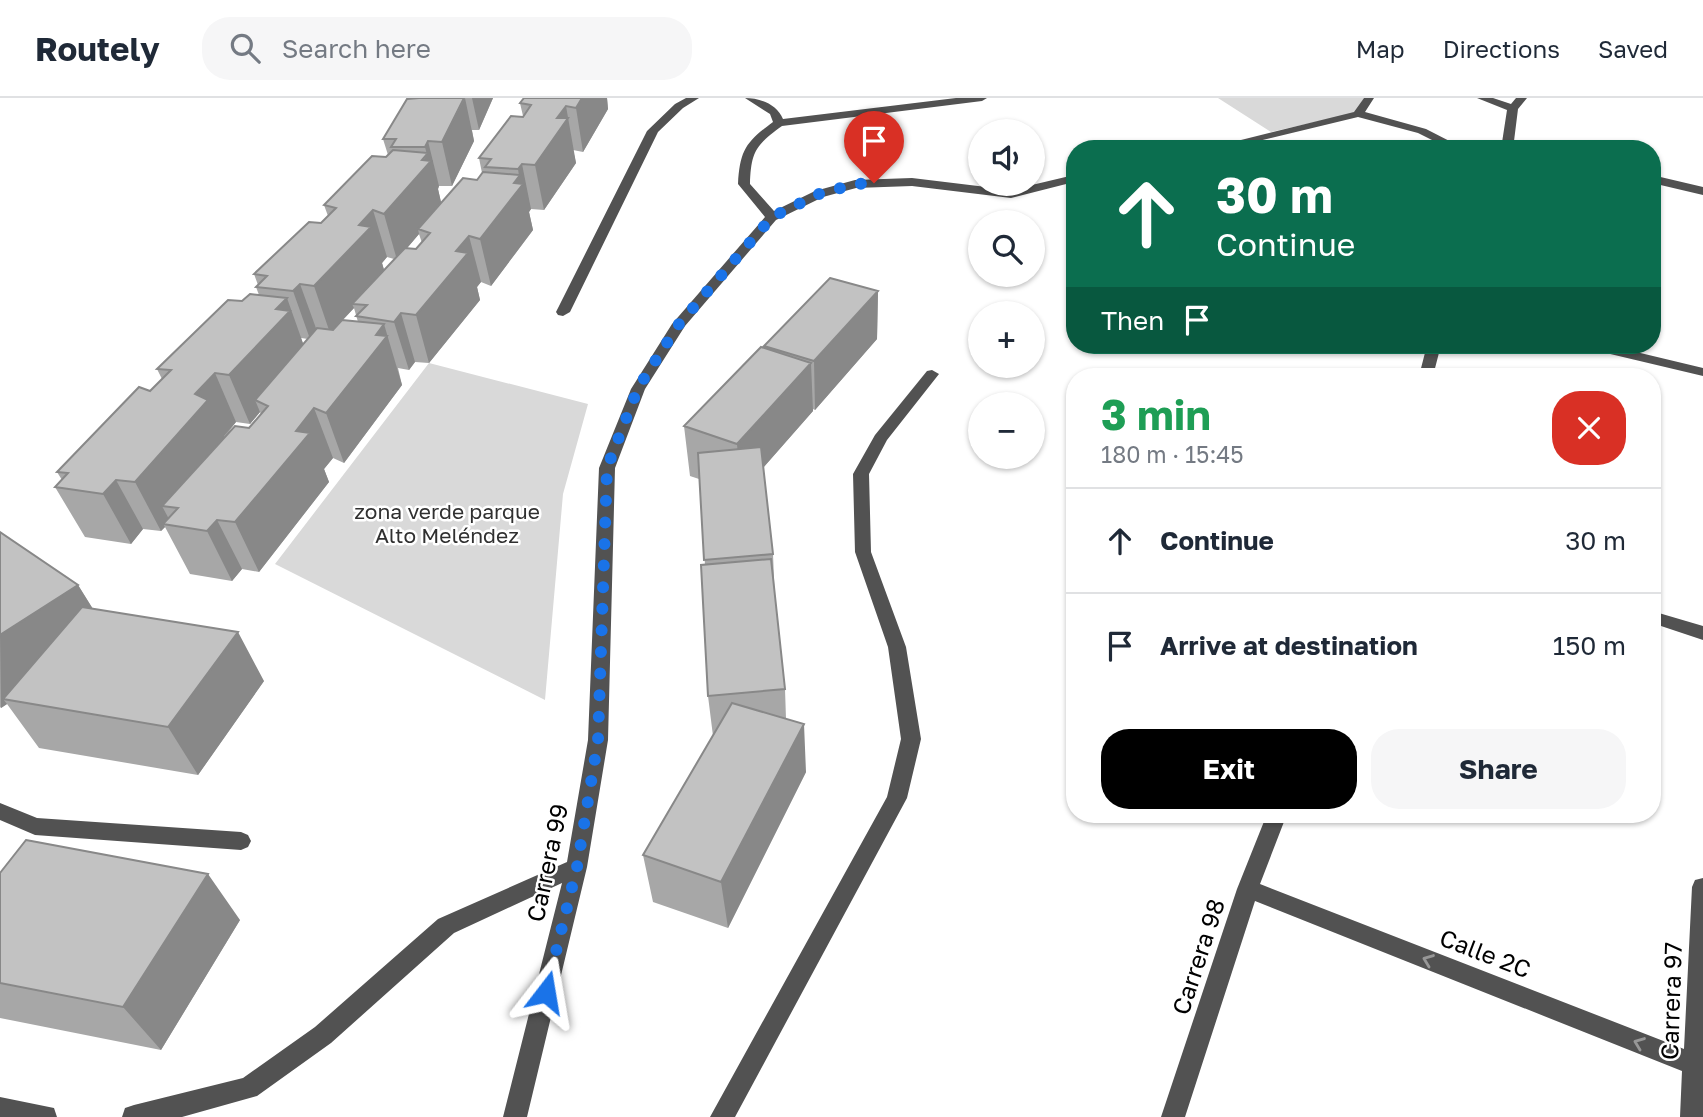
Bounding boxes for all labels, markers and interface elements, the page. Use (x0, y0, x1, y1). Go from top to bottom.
search box (202, 17, 692, 80)
text: Routely (35, 29, 160, 68)
icon: search (226, 29, 264, 67)
text: Search here (282, 33, 431, 64)
text: Map (1356, 34, 1405, 63)
text: Directions (1443, 34, 1560, 63)
text: Saved (1598, 34, 1668, 63)
pin (844, 111, 904, 183)
map controls (968, 119, 1045, 469)
button: sound (968, 119, 1045, 196)
icon: arrive (855, 122, 893, 160)
text: 30 m (1216, 165, 1333, 224)
icon: ahead (1101, 168, 1192, 259)
button: search (968, 210, 1045, 287)
text: Continue (1216, 225, 1355, 263)
button: + (968, 301, 1045, 378)
icon: arrive (1178, 301, 1216, 339)
text: Then (1101, 305, 1164, 336)
text: 3 min (1101, 389, 1211, 439)
button: close (1552, 391, 1626, 465)
button: − (968, 392, 1045, 469)
text: 180 m · 15:45 (1101, 440, 1244, 468)
park label: zona verde parque Alto Meléndez (354, 498, 540, 548)
icon: ahead (1101, 522, 1139, 560)
text: Continue (1160, 525, 1274, 556)
text: 30 m (1565, 525, 1626, 556)
icon: arrive (1101, 627, 1139, 665)
text: Arrive at destination (1160, 630, 1418, 661)
text: 150 m (1553, 630, 1626, 661)
button: Exit (1101, 729, 1357, 809)
button: Share (1371, 729, 1626, 809)
street label: Carrera 99 (520, 801, 573, 924)
street label: Carrera 98 (1165, 895, 1230, 1018)
street label: Calle 2C (1436, 922, 1535, 983)
street label: Carrera 97 (1654, 941, 1687, 1061)
one-way arrow (1422, 954, 1434, 968)
position arrow (509, 955, 583, 1029)
one-way arrow (1634, 1037, 1646, 1051)

